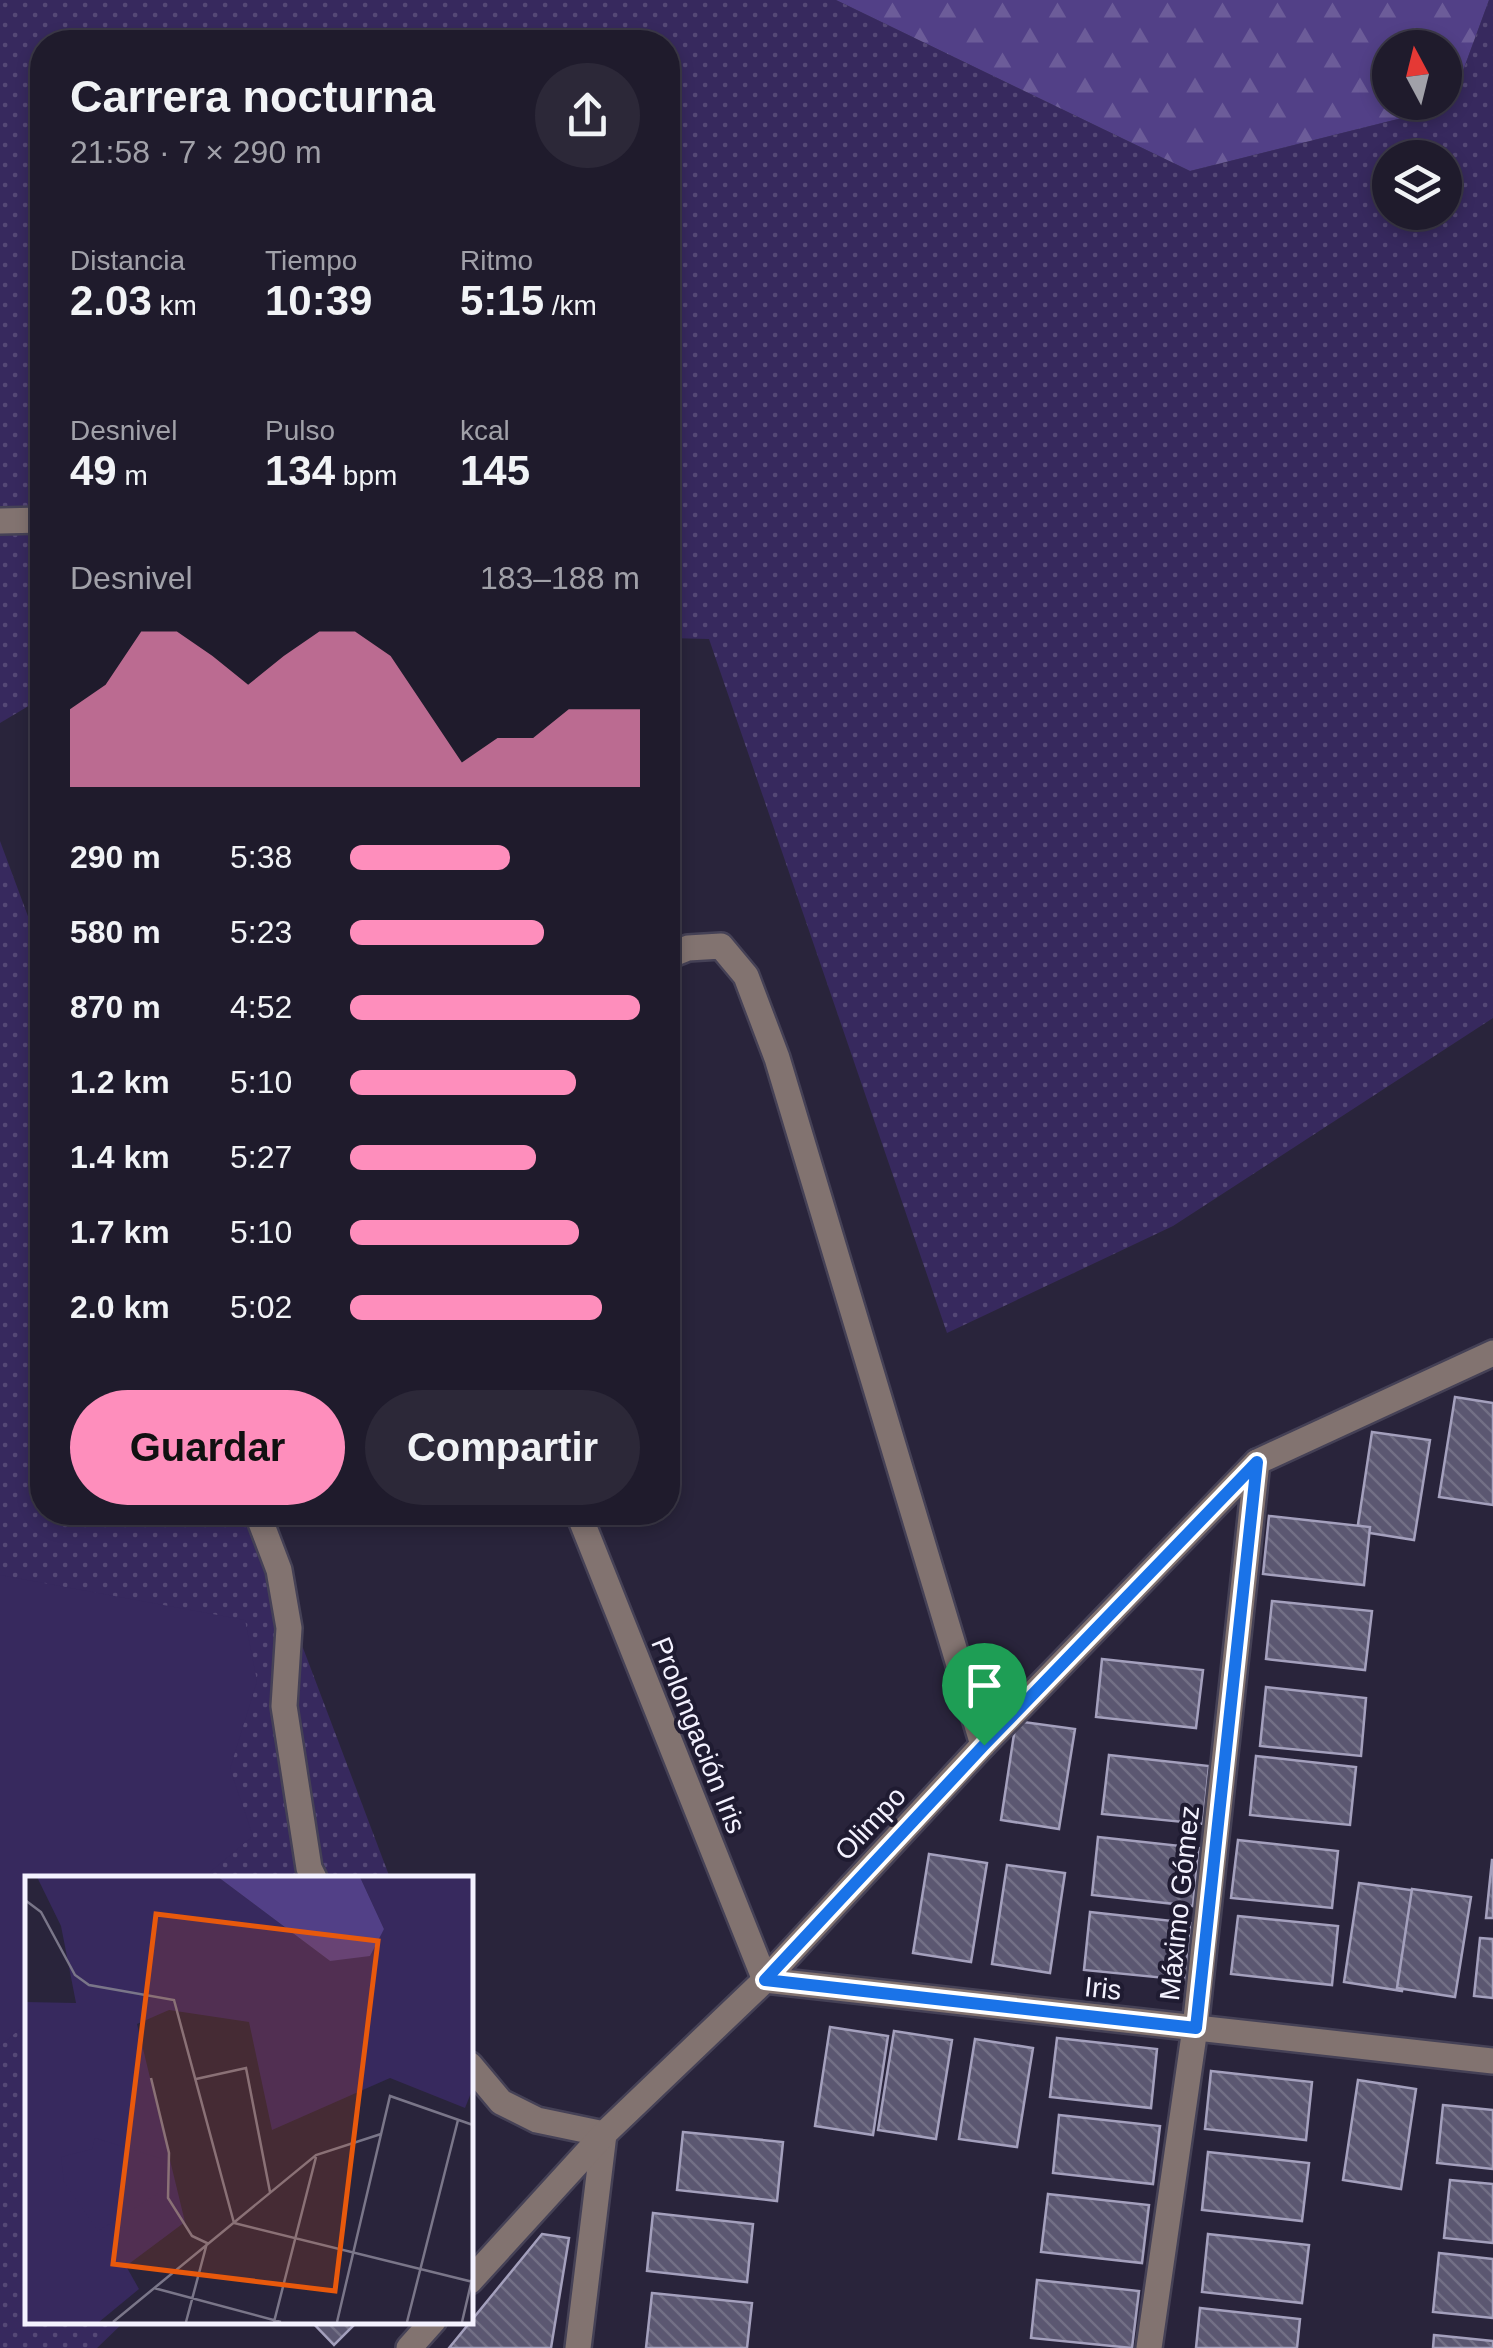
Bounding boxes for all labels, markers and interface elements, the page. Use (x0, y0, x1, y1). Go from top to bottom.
north arrow (1372, 30, 1462, 120)
map controls (1372, 30, 1462, 230)
button: share (535, 63, 640, 168)
text: Carrera nocturna (70, 71, 435, 122)
text: 21:58 · 7 × 290 m (70, 134, 322, 170)
button: layers (1372, 140, 1462, 230)
text: Distancia (70, 245, 185, 276)
text: Tiempo (265, 245, 357, 276)
text: Ritmo (460, 245, 533, 276)
text: 2.03 (70, 277, 152, 324)
text: 10:39 (265, 277, 372, 324)
text: 5:15 (460, 277, 544, 324)
text: km (152, 290, 197, 321)
text: /km (544, 290, 597, 321)
text: Desnivel (70, 415, 177, 446)
text: Pulso (265, 415, 335, 446)
text: kcal (460, 415, 510, 446)
text: 49 (70, 447, 117, 494)
text: 134 (265, 447, 335, 494)
text: 145 (460, 447, 530, 494)
text: m (117, 460, 148, 491)
text: bpm (335, 460, 397, 491)
text: Desnivel (70, 560, 193, 596)
text: 183–188 m (480, 560, 640, 596)
text: 290 m (70, 839, 161, 875)
text: 5:38 (230, 839, 292, 875)
text: 580 m (70, 914, 161, 950)
text: 5:23 (230, 914, 292, 950)
text: 870 m (70, 989, 161, 1025)
text: 4:52 (230, 989, 292, 1025)
text: 1.2 km (70, 1064, 170, 1100)
text: 5:10 (230, 1064, 292, 1100)
text: 1.4 km (70, 1139, 170, 1175)
text: 5:27 (230, 1139, 292, 1175)
text: 1.7 km (70, 1214, 170, 1250)
text: 5:10 (230, 1214, 292, 1250)
text: 2.0 km (70, 1289, 170, 1325)
text: 5:02 (230, 1289, 292, 1325)
button: Guardar (70, 1390, 345, 1505)
button: Compartir (365, 1390, 640, 1505)
street label: Prolongación Iris (645, 1633, 752, 1838)
pin (942, 1643, 1027, 1746)
icon: arrive (957, 1658, 1012, 1713)
street label: Olimpo (829, 1780, 912, 1866)
street label: Máximo Gómez (1154, 1804, 1205, 2002)
inset map (25, 1876, 472, 2323)
street label: Iris (1083, 1971, 1123, 2006)

